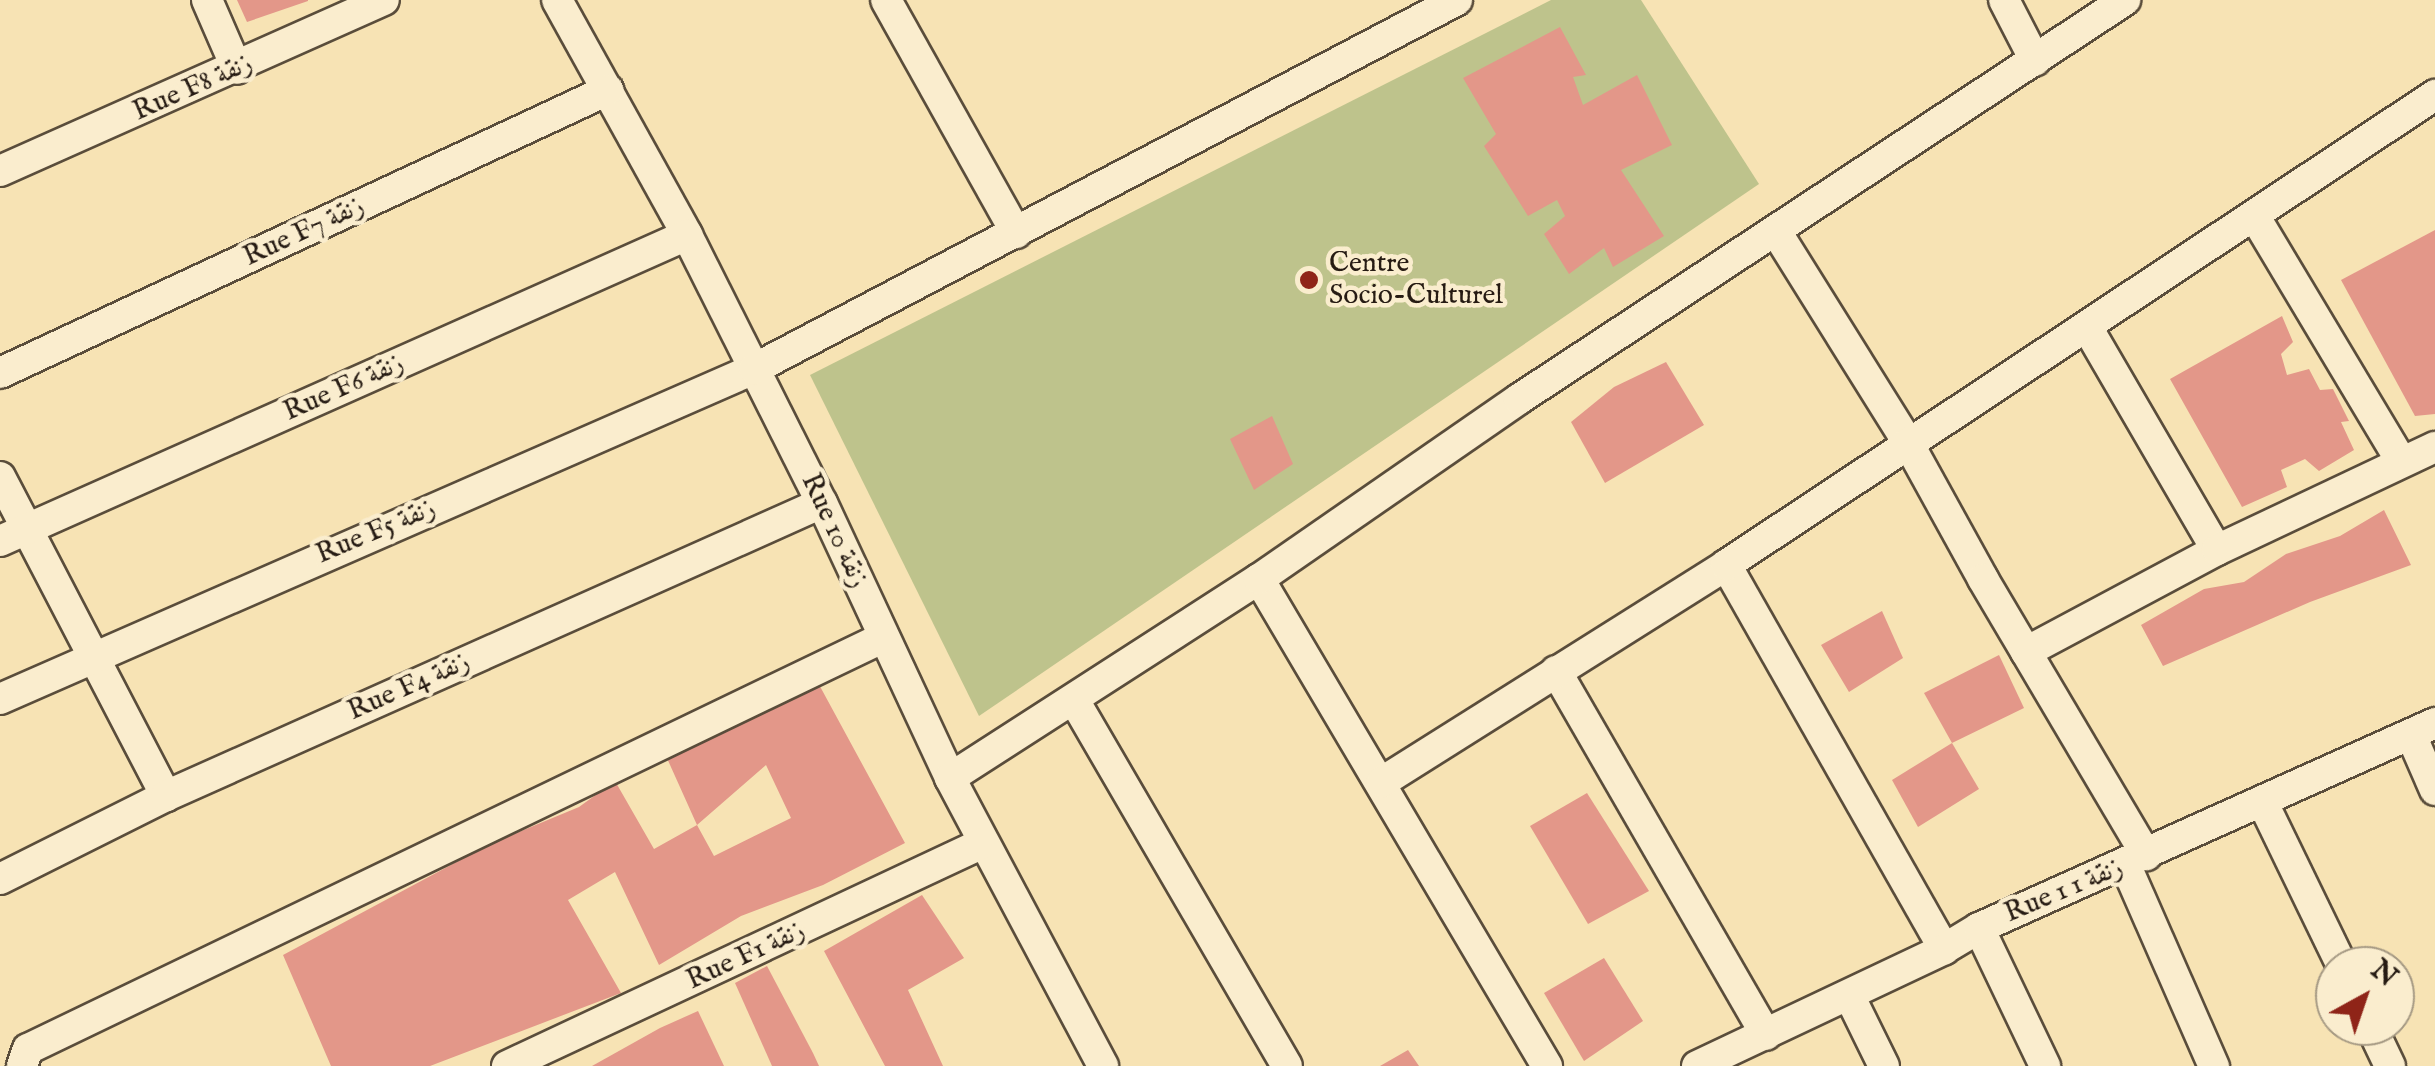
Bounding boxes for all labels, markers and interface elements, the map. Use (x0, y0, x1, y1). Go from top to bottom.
street label: Rue F8 زنقة (128, 47, 258, 129)
street label: Rue F7 زنقة (238, 189, 370, 275)
place label: Centre Socio-Culturel (1329, 247, 1503, 313)
marker: Centre Socio-Culturel (1298, 269, 1320, 291)
street label: Rue F6 زنقة (279, 347, 409, 429)
street label: Rue 10 زنقة (793, 468, 875, 594)
street label: Rue F5 زنقة (311, 492, 441, 572)
street label: Rue F4 زنقة (343, 645, 475, 729)
street label: Rue 1 زنقة 1 (2000, 851, 2128, 931)
street label: Rue F1 زنقة (682, 914, 810, 998)
north arrow (2315, 946, 2415, 1046)
text: N (2363, 953, 2404, 995)

